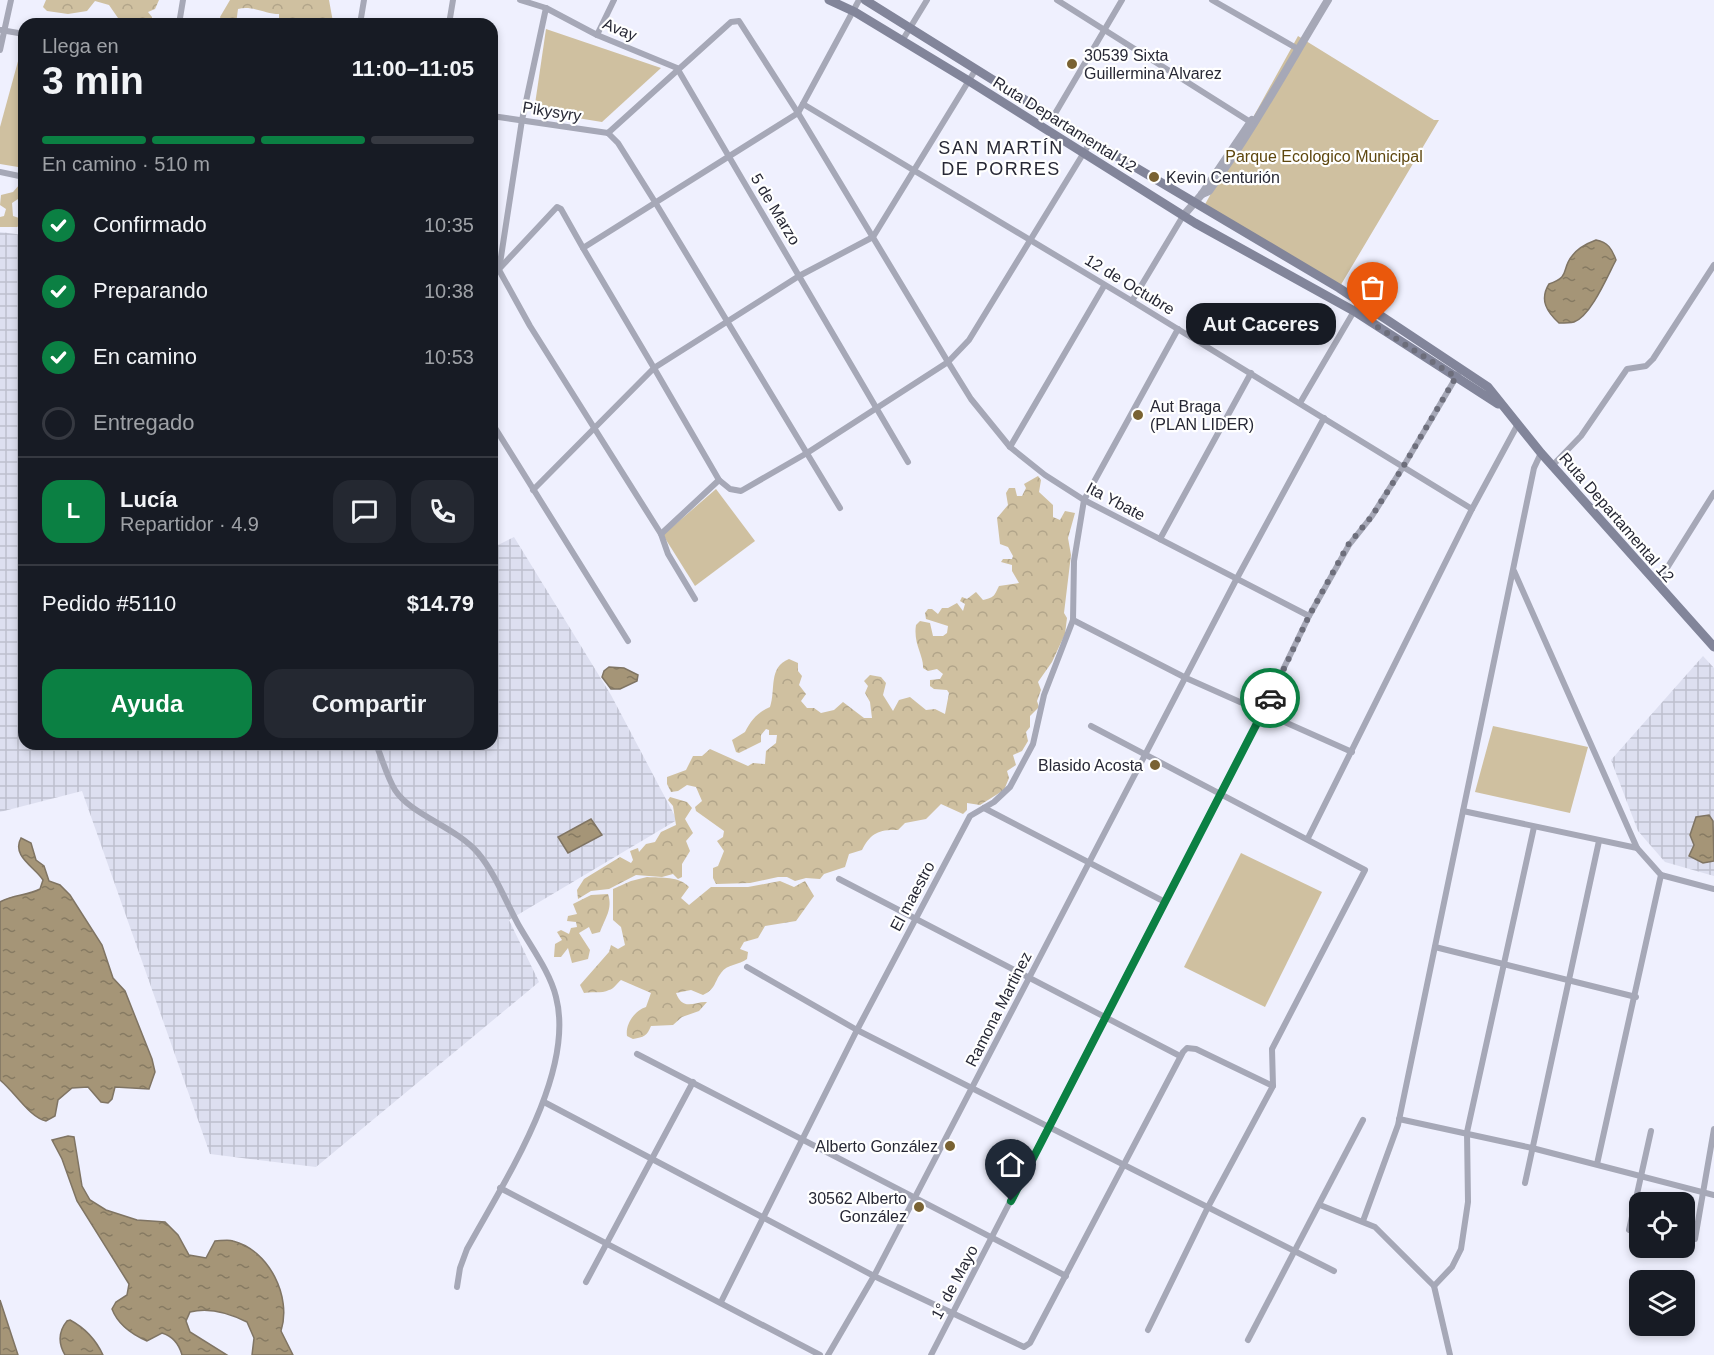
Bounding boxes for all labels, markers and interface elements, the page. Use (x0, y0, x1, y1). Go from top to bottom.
street label: Avay (600, 15, 639, 44)
text: Llega en (42, 35, 119, 57)
place label: 30539 Sixta Guillermina Alvarez (1084, 47, 1222, 82)
text: 11:00–11:05 (352, 56, 474, 81)
marker: 30539 Sixta Guillermina Alvarez (1065, 57, 1079, 71)
text: 3 min (42, 59, 144, 102)
street label: Ruta Departamental 12 (990, 73, 1139, 176)
street label: Pikysyry (521, 98, 583, 125)
district label: SAN MARTÍN DE PORRES (938, 138, 1064, 179)
park label: Parque Ecologico Municipal (1225, 148, 1423, 165)
text: En camino · 510 m (42, 153, 210, 175)
place label: Kevin Centurión (1166, 169, 1280, 186)
marker: Kevin Centurión (1147, 170, 1161, 184)
street label: 5 de Marzo (748, 171, 804, 248)
icon: check (42, 209, 75, 242)
text: Confirmado (93, 212, 207, 237)
text: 10:35 (424, 214, 474, 236)
street label: 12 de Octubre (1082, 251, 1178, 318)
pin (1347, 262, 1398, 324)
icon: bag (1356, 271, 1389, 304)
icon: check (42, 275, 75, 308)
text: Preparando (93, 278, 208, 303)
text: 10:38 (424, 280, 474, 302)
callout: Aut Caceres (1187, 303, 1337, 345)
text: Aut Caceres (1203, 313, 1319, 335)
icon: check (42, 341, 75, 374)
text: En camino (93, 344, 197, 369)
text: 10:53 (424, 346, 474, 368)
place label: Aut Braga (PLAN LIDER) (1150, 398, 1254, 433)
marker: Aut Braga (PLAN LIDER) (1131, 408, 1145, 422)
text: Entregado (93, 410, 195, 435)
street label: Ruta Departamental 12 (1556, 449, 1677, 585)
street label: Ita Ybate (1084, 479, 1148, 524)
button: chat (333, 480, 396, 543)
button: phone (411, 480, 474, 543)
text: Lucía (120, 487, 177, 512)
text: L (67, 498, 80, 523)
text: Repartidor · 4.9 (120, 513, 259, 535)
text: Pedido #5110 (42, 591, 176, 616)
text: $14.79 (407, 591, 474, 616)
courier (1240, 668, 1300, 728)
button: Ayuda (42, 669, 252, 738)
button: Compartir (264, 669, 474, 738)
icon: car (1254, 682, 1287, 715)
place label: Blasido Acosta (1038, 757, 1143, 774)
marker: Blasido Acosta (1148, 758, 1162, 772)
street label: El maestro (887, 858, 938, 934)
street label: Ramona Martinez (962, 949, 1035, 1069)
place label: Alberto González (815, 1138, 938, 1155)
marker: Alberto González (943, 1139, 957, 1153)
pin (985, 1139, 1036, 1201)
icon: home (994, 1148, 1027, 1181)
place label: 30562 Alberto González (808, 1190, 907, 1225)
map controls (1629, 1192, 1695, 1336)
button: locate (1629, 1192, 1695, 1258)
marker: 30562 Alberto González (912, 1200, 926, 1214)
street label: 1° de Mayo (928, 1242, 981, 1322)
button: layers (1629, 1270, 1695, 1336)

